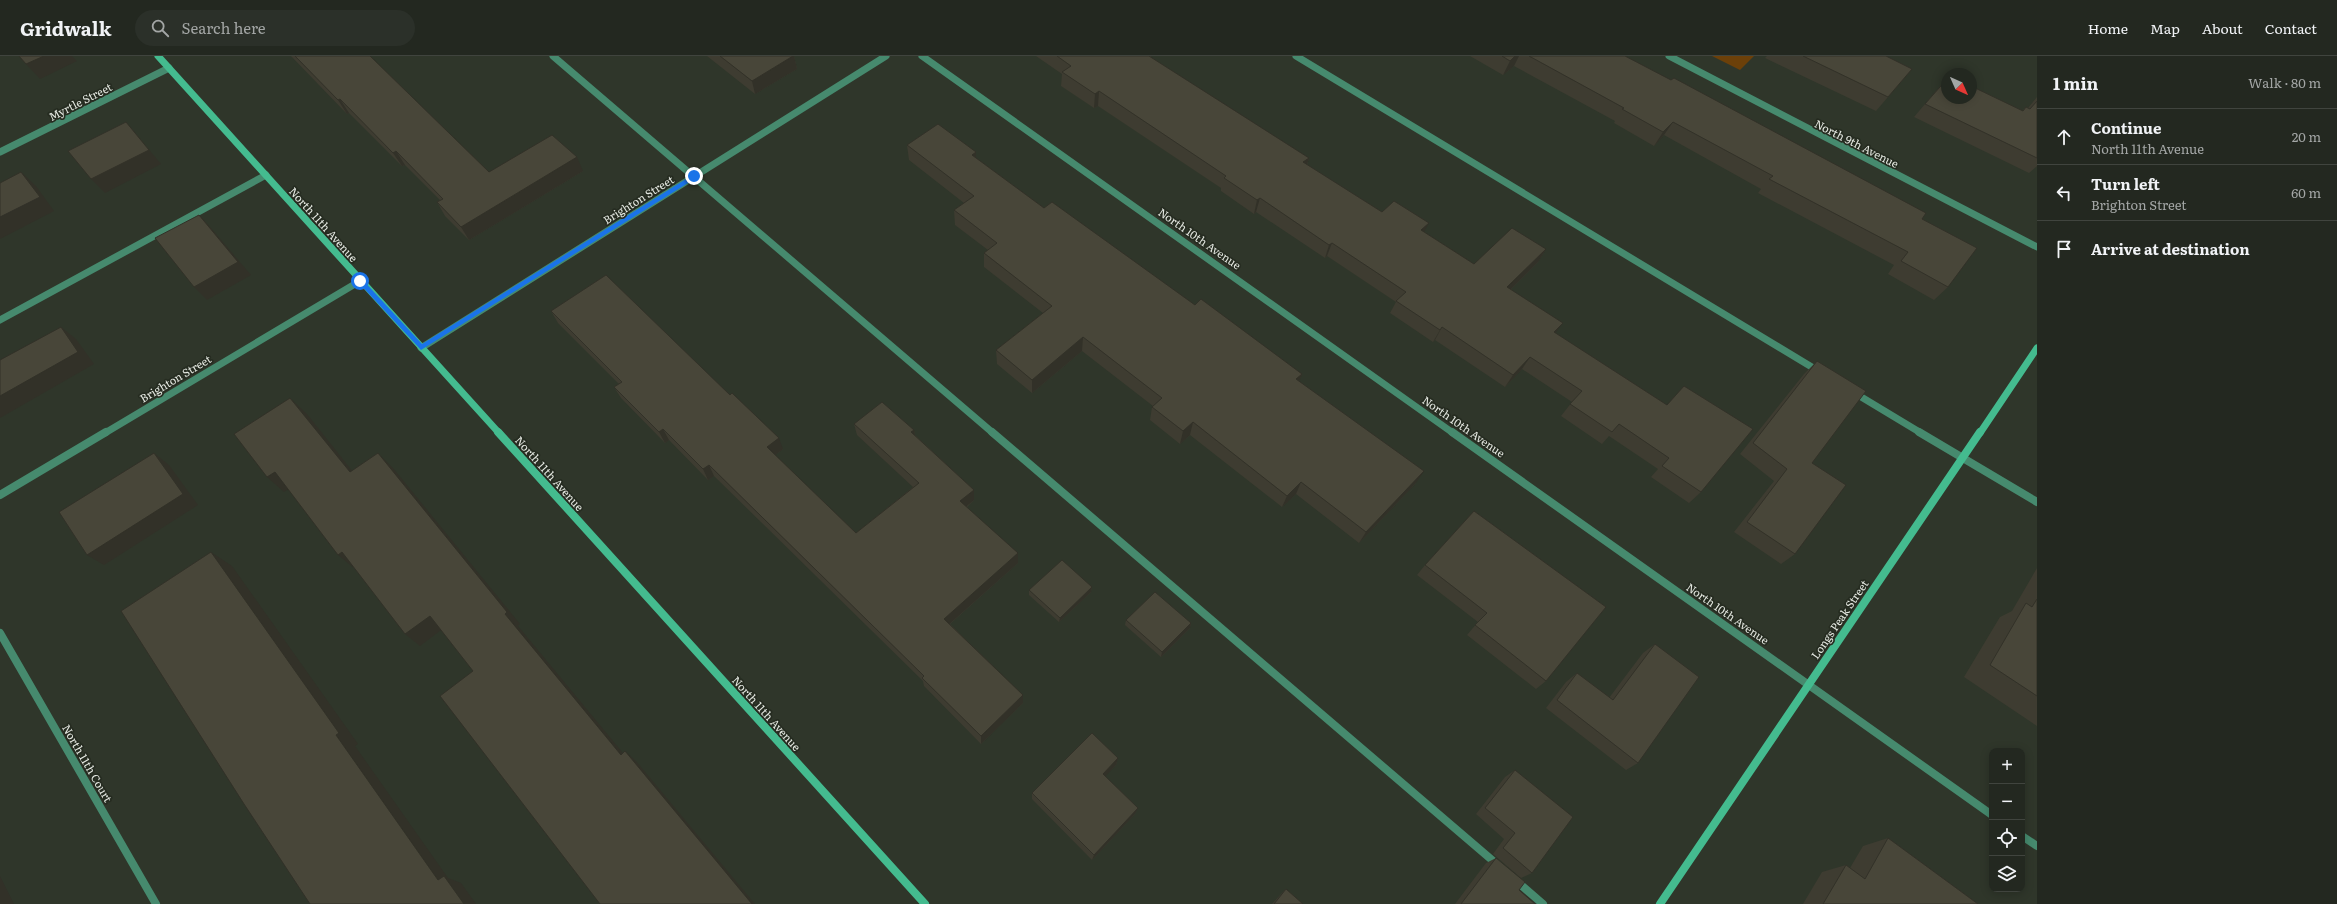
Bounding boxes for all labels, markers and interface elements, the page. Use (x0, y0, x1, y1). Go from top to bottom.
search box (135, 10, 415, 46)
text: Gridwalk (20, 14, 111, 42)
text: Search here (181, 16, 266, 39)
icon: search (149, 17, 171, 39)
text: Home (2088, 18, 2128, 38)
text: Map (2150, 18, 2180, 38)
text: About (2202, 18, 2243, 38)
text: Contact (2265, 18, 2317, 38)
north arrow (1941, 68, 1977, 104)
text: 1 min (2053, 70, 2098, 95)
text: Walk · 80 m (2248, 73, 2321, 92)
street label: Myrtle Street (46, 78, 115, 124)
street label: North 9th Avenue (1812, 115, 1902, 171)
text: Continue (2091, 116, 2161, 139)
icon: ahead (2053, 126, 2075, 148)
text: 20 m (2292, 127, 2321, 146)
text: North 11th Avenue (2091, 139, 2204, 158)
route end (685, 167, 703, 185)
street label: Brighton Street (600, 171, 677, 227)
text: Turn left (2091, 172, 2160, 195)
icon: left (2053, 182, 2075, 204)
street label: North 11th Avenue (286, 183, 362, 265)
text: 60 m (2291, 183, 2321, 202)
text: Brighton Street (2091, 195, 2186, 214)
street label: North 10th Avenue (1155, 203, 1245, 273)
text: Arrive at destination (2091, 237, 2250, 260)
icon: arrive (2053, 238, 2075, 260)
route start (351, 272, 369, 290)
street label: Brighton Street (136, 350, 214, 406)
street label: North 10th Avenue (1419, 391, 1509, 461)
street label: North 11th Avenue (512, 432, 588, 514)
street label: Longs Peak Street (1807, 576, 1872, 662)
street label: North 10th Avenue (1683, 578, 1773, 648)
street label: North 11th Avenue (729, 672, 805, 754)
street label: North 11th Court (59, 721, 117, 805)
map controls (1989, 748, 2025, 892)
button: + (1989, 748, 2025, 784)
button: − (1989, 784, 2025, 820)
button: locate (1989, 820, 2025, 856)
button: layers (1989, 856, 2025, 892)

